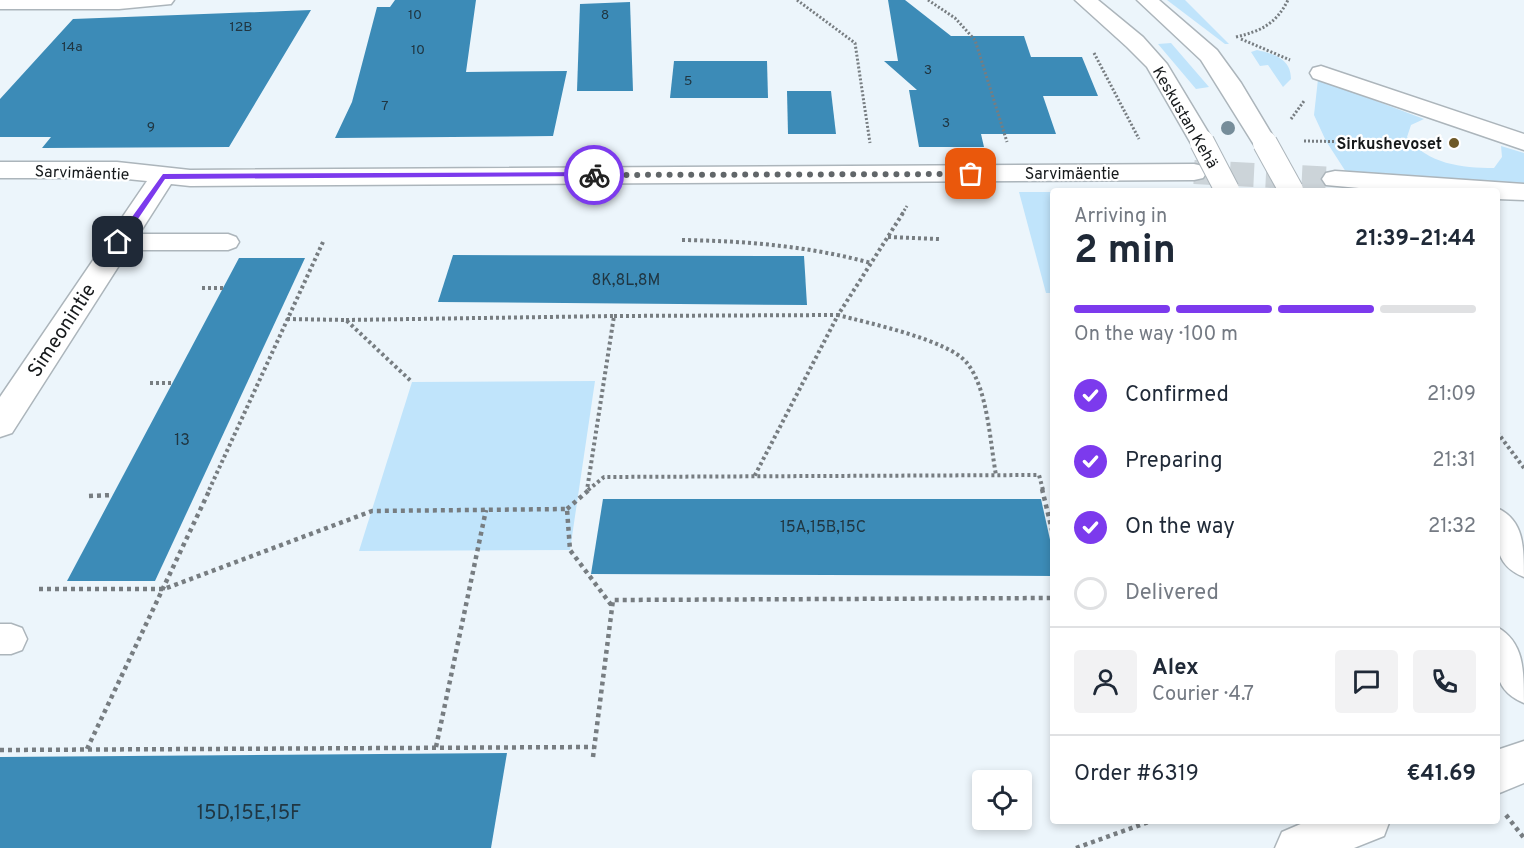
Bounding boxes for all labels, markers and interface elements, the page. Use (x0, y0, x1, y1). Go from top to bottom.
house number: 10 (408, 7, 422, 24)
house number: 8 (601, 7, 609, 24)
house number: 12B (230, 19, 252, 36)
house number: 14a (62, 39, 83, 56)
house number: 10 (411, 42, 425, 59)
house number: 3 (924, 62, 932, 79)
street label: Keskustan Kehä (1147, 64, 1221, 172)
house number: 5 (684, 73, 692, 90)
house number: 7 (381, 98, 389, 115)
house number: 3 (942, 115, 950, 132)
house number: 9 (147, 119, 155, 136)
place label: Sirkushevoset (1336, 135, 1442, 155)
marker: Sirkushevoset (1447, 136, 1461, 150)
courier (564, 145, 624, 205)
pin (945, 148, 996, 199)
icon: bag (954, 157, 987, 190)
icon: bike (578, 159, 611, 192)
street label: Sarvimäentie (34, 162, 130, 186)
street label: Sarvimäentie (1025, 165, 1119, 185)
text: Arriving in (1074, 204, 1167, 230)
pin (92, 216, 143, 267)
icon: home (101, 225, 134, 258)
text: 21:39–21:44 (1355, 226, 1476, 253)
text: 2 min (1074, 228, 1176, 277)
house number: 8K,8L,8M (592, 271, 660, 291)
street label: Simeonintie (23, 279, 103, 383)
text: On the way · 100 m (1074, 322, 1238, 348)
icon: check (1074, 379, 1107, 412)
text: Confirmed (1125, 382, 1229, 409)
text: 21:09 (1427, 382, 1476, 408)
house number: 13 (174, 431, 190, 451)
icon: check (1074, 445, 1107, 478)
text: Preparing (1125, 448, 1223, 475)
text: 21:31 (1432, 448, 1476, 474)
icon: check (1074, 511, 1107, 544)
text: On the way (1125, 514, 1235, 541)
text: 21:32 (1428, 514, 1476, 540)
house number: 15A,15B,15C (780, 518, 866, 538)
text: Delivered (1125, 580, 1219, 607)
button: person (1074, 650, 1137, 713)
button: chat (1335, 650, 1398, 713)
button: phone (1413, 650, 1476, 713)
text: Alex (1152, 655, 1199, 682)
text: Courier · 4.7 (1152, 682, 1254, 708)
text: Order #6319 (1074, 761, 1199, 788)
text: €41.69 (1407, 761, 1476, 788)
map controls (972, 770, 1032, 830)
button: locate (972, 770, 1032, 830)
house number: 15D,15E,15F (197, 801, 301, 827)

